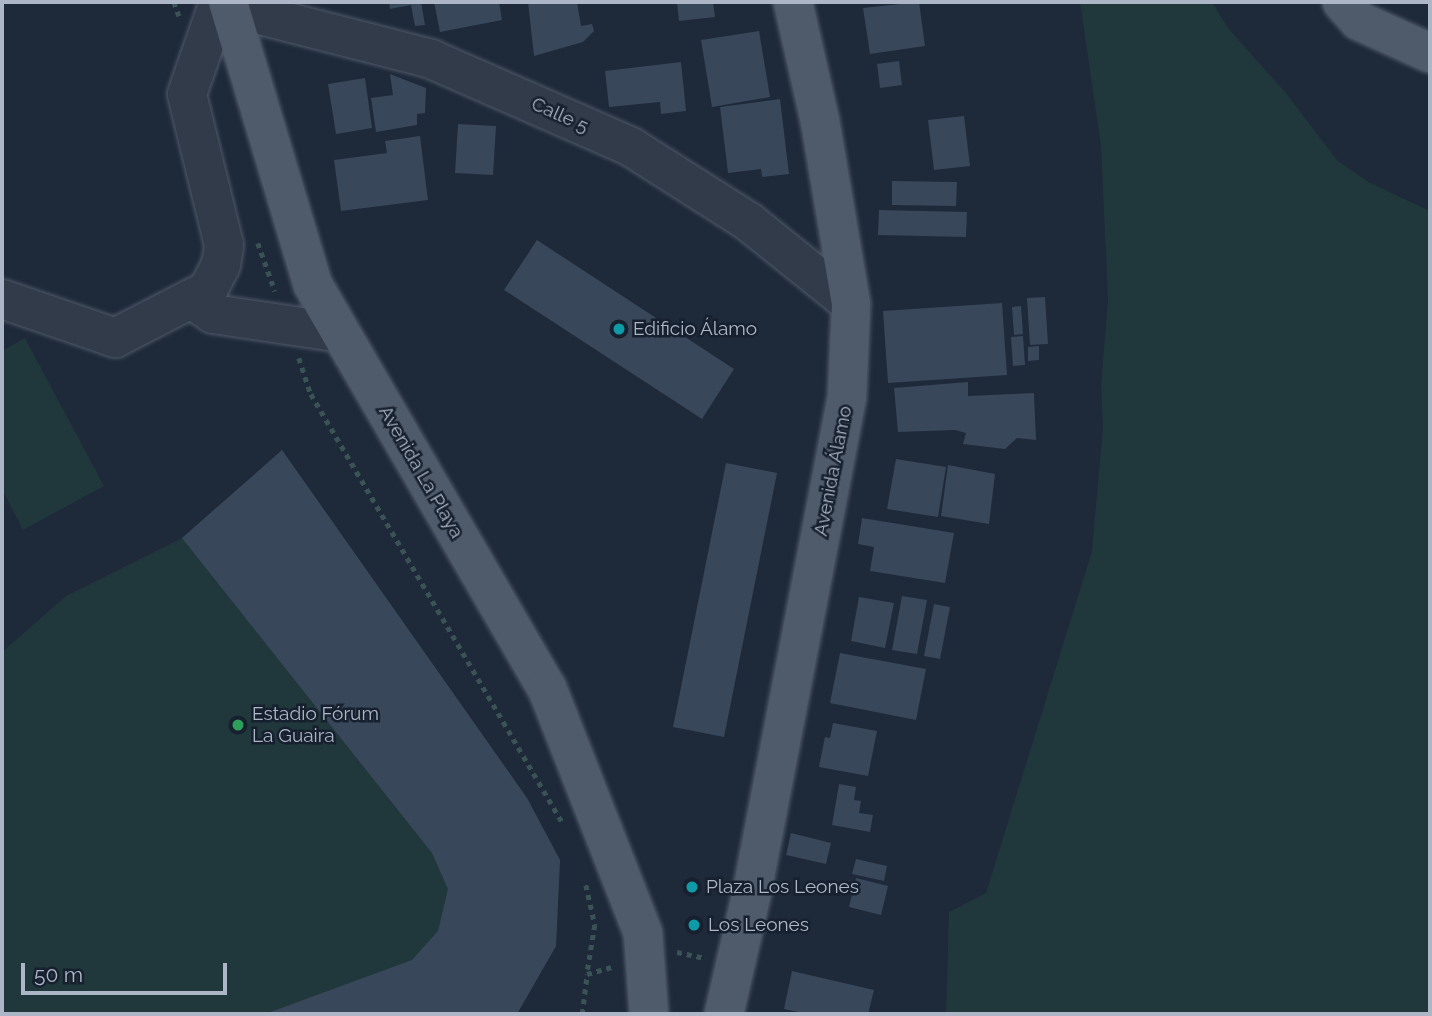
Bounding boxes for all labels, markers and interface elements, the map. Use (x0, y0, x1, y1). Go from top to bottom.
street label: Calle 5 (528, 92, 592, 138)
place label: Edificio Álamo (633, 318, 758, 340)
marker: Edificio Álamo (611, 321, 627, 337)
street label: Avenida La Playa (374, 402, 468, 542)
street label: Avenida Álamo (809, 404, 857, 538)
place label: Estadio Fórum La Guaira (252, 703, 379, 747)
marker: Estadio Fórum La Guaira (230, 717, 246, 733)
place label: Plaza Los Leones (706, 876, 859, 898)
marker: Plaza Los Leones (684, 879, 700, 895)
place label: Los Leones (708, 914, 809, 936)
marker: Los Leones (686, 917, 702, 933)
scale bar (24, 950, 231, 994)
text: 50 m (34, 962, 83, 987)

